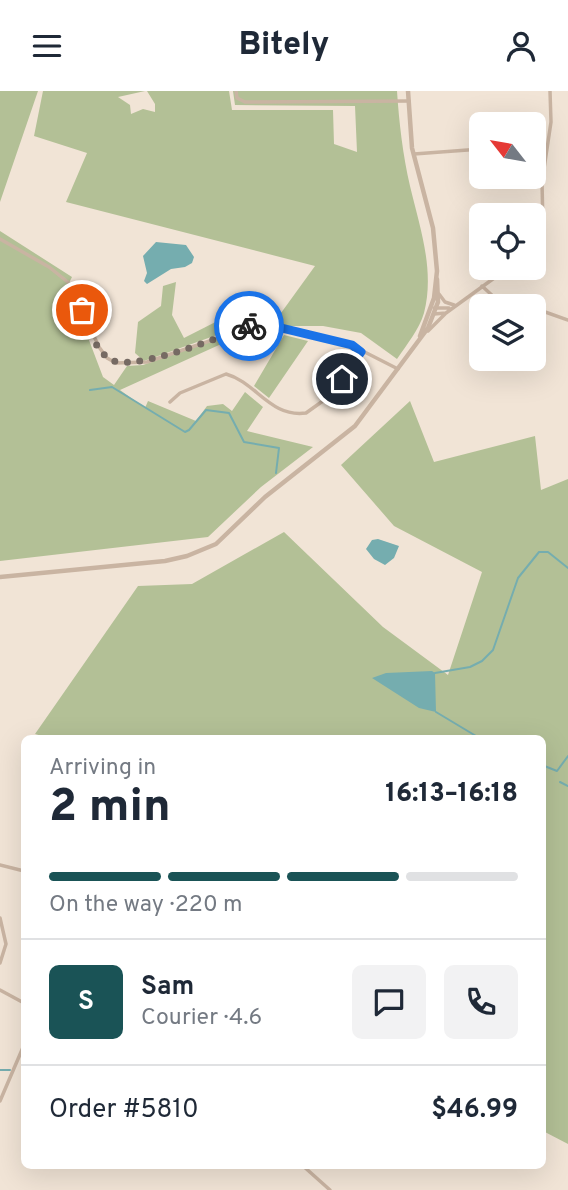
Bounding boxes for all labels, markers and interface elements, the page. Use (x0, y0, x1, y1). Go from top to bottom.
text: Bitely (239, 26, 329, 66)
icon: menu (28, 27, 66, 65)
icon: person (502, 27, 540, 65)
north arrow (469, 112, 546, 189)
map controls (469, 112, 546, 371)
button: locate (469, 203, 546, 280)
pin (52, 280, 112, 340)
icon: bag (63, 291, 101, 329)
courier (214, 291, 284, 361)
button: layers (469, 294, 546, 371)
icon: bike (230, 307, 268, 345)
pin (312, 349, 372, 409)
icon: home (323, 360, 361, 398)
text: Arriving in (49, 754, 156, 783)
text: 16:13–16:18 (385, 778, 518, 811)
text: 2 min (49, 779, 171, 838)
text: On the way · 220 m (49, 891, 243, 920)
button: chat (352, 965, 426, 1039)
button: phone (444, 965, 518, 1039)
text: Sam (141, 971, 194, 1004)
text: S (78, 986, 94, 1019)
text: Courier · 4.6 (141, 1004, 262, 1033)
text: Order #5810 (49, 1094, 199, 1127)
text: $46.99 (431, 1094, 518, 1127)

